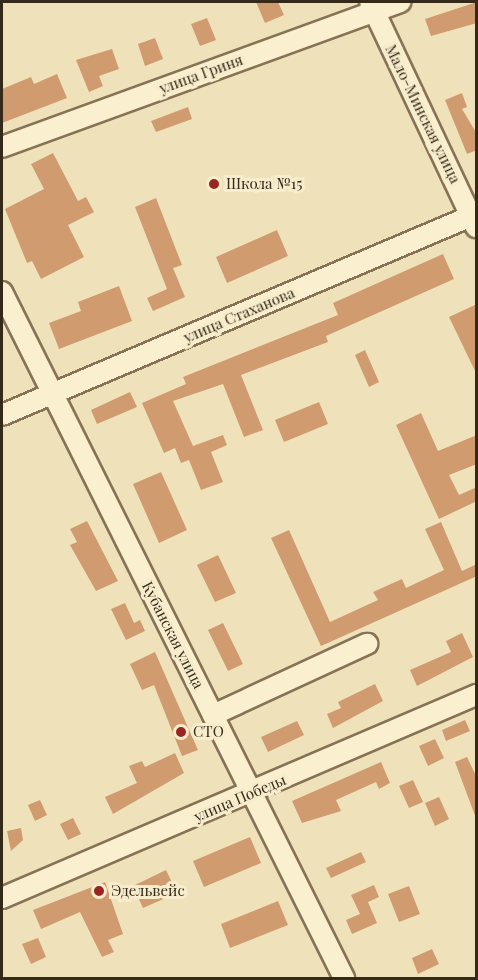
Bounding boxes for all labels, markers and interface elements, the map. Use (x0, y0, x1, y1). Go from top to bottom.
street label: Мало-Минская улица (382, 42, 464, 186)
street label: улица Гриня (157, 51, 245, 97)
place label: Школа №15 (226, 175, 302, 193)
marker: Школа №15 (207, 177, 221, 191)
street label: улица Стаханова (181, 284, 297, 346)
street label: Кубанская улица (138, 578, 208, 692)
place label: СТО (193, 723, 224, 741)
marker: СТО (174, 725, 188, 739)
street label: улица Победы (191, 771, 289, 825)
place label: Эдельвейс (111, 882, 185, 900)
marker: Эдельвейс (92, 884, 106, 898)

